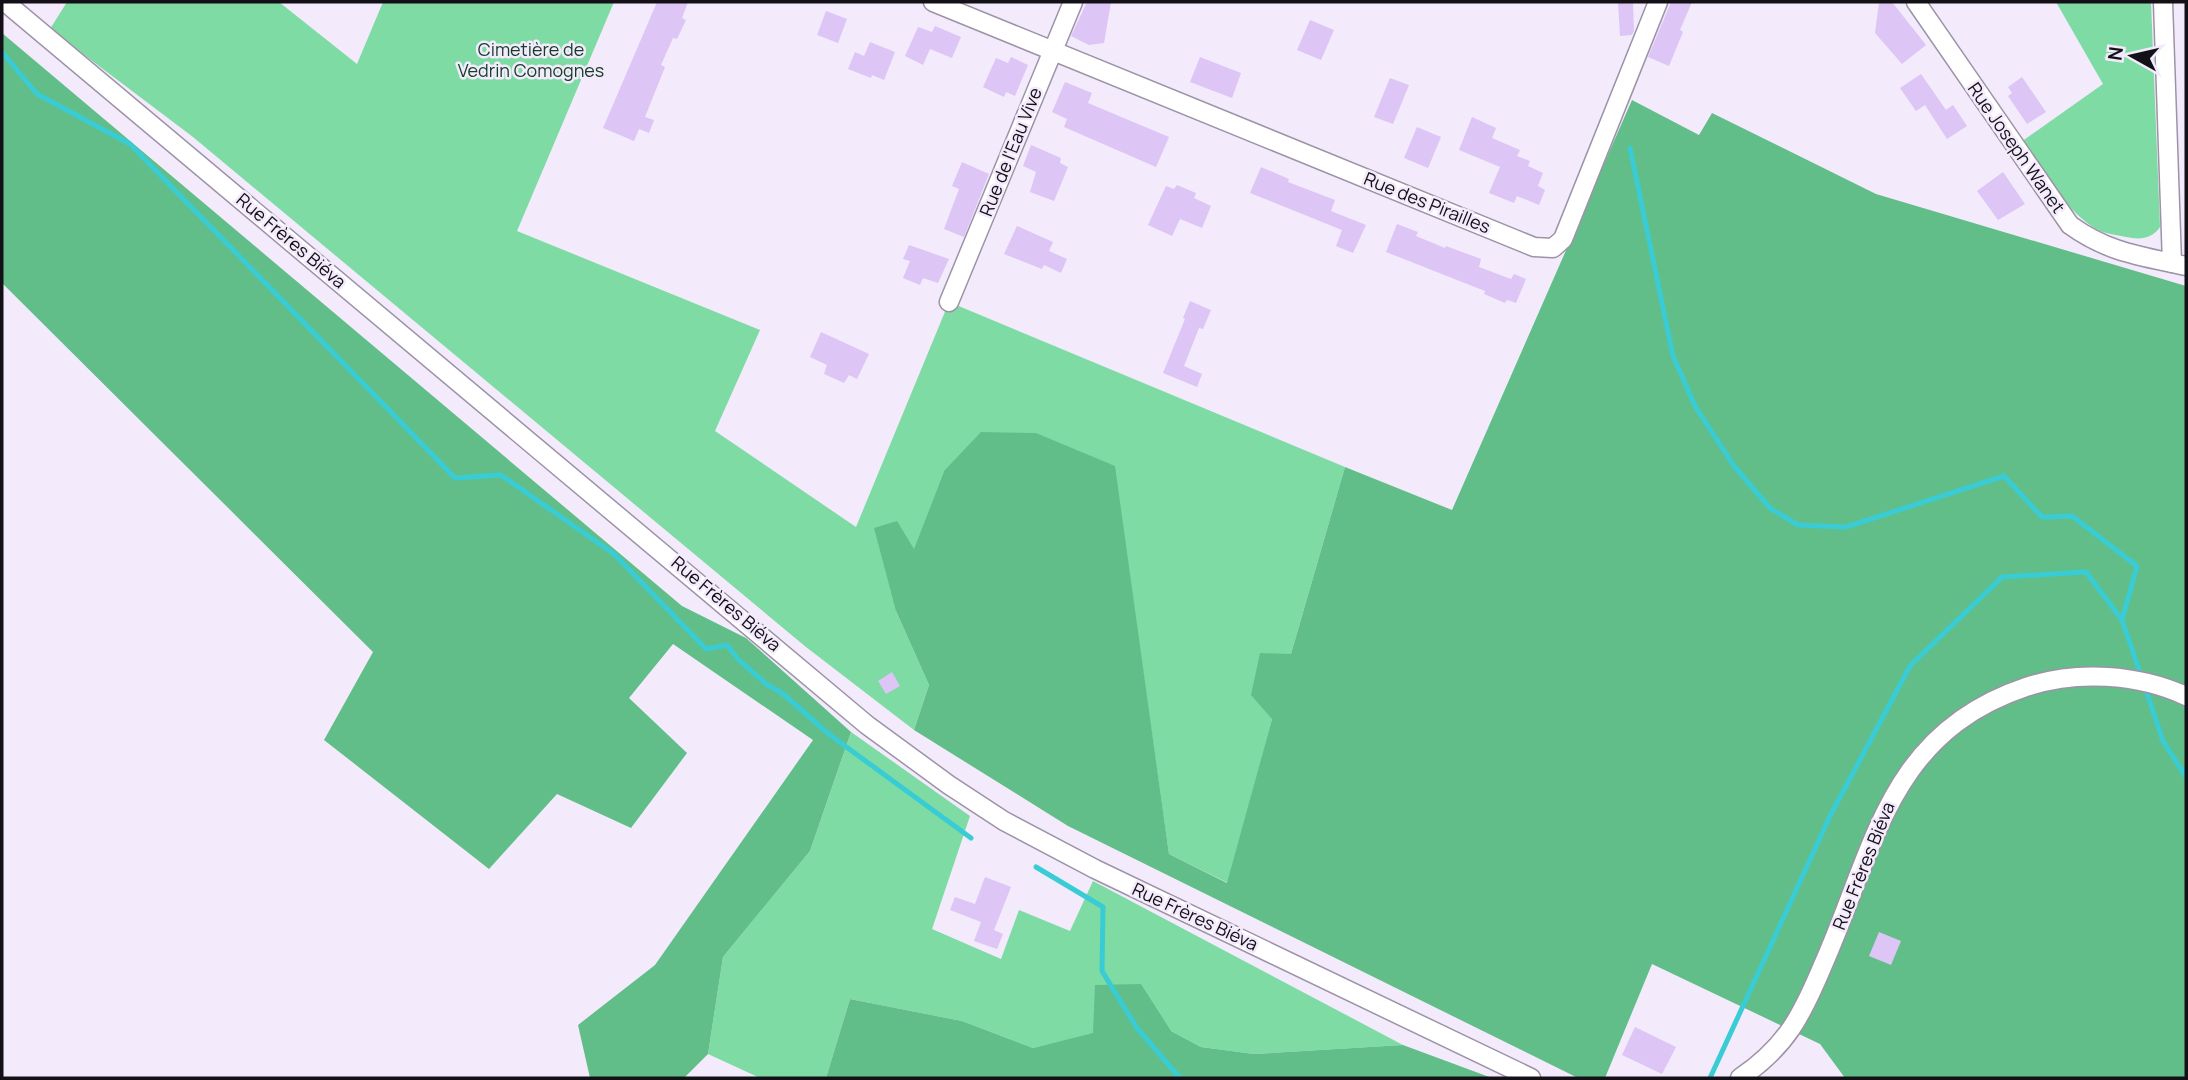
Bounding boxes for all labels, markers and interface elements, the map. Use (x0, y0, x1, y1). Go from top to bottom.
north arrow (2097, 21, 2167, 91)
park label: Cimetière de Vedrin Comognes (458, 37, 604, 82)
text: N (2101, 45, 2129, 62)
street label: Rue Joseph Wanet (1963, 77, 2071, 217)
street label: Rue de l'Eau Vive (973, 84, 1047, 220)
street label: Rue des Pirailles (1361, 166, 1494, 238)
street label: Rue Frères Biéva (232, 187, 351, 293)
street label: Rue Frères Biéva (667, 550, 786, 656)
street label: Rue Frères Biéva (1826, 798, 1900, 933)
street label: Rue Frères Biéva (1129, 876, 1262, 956)

